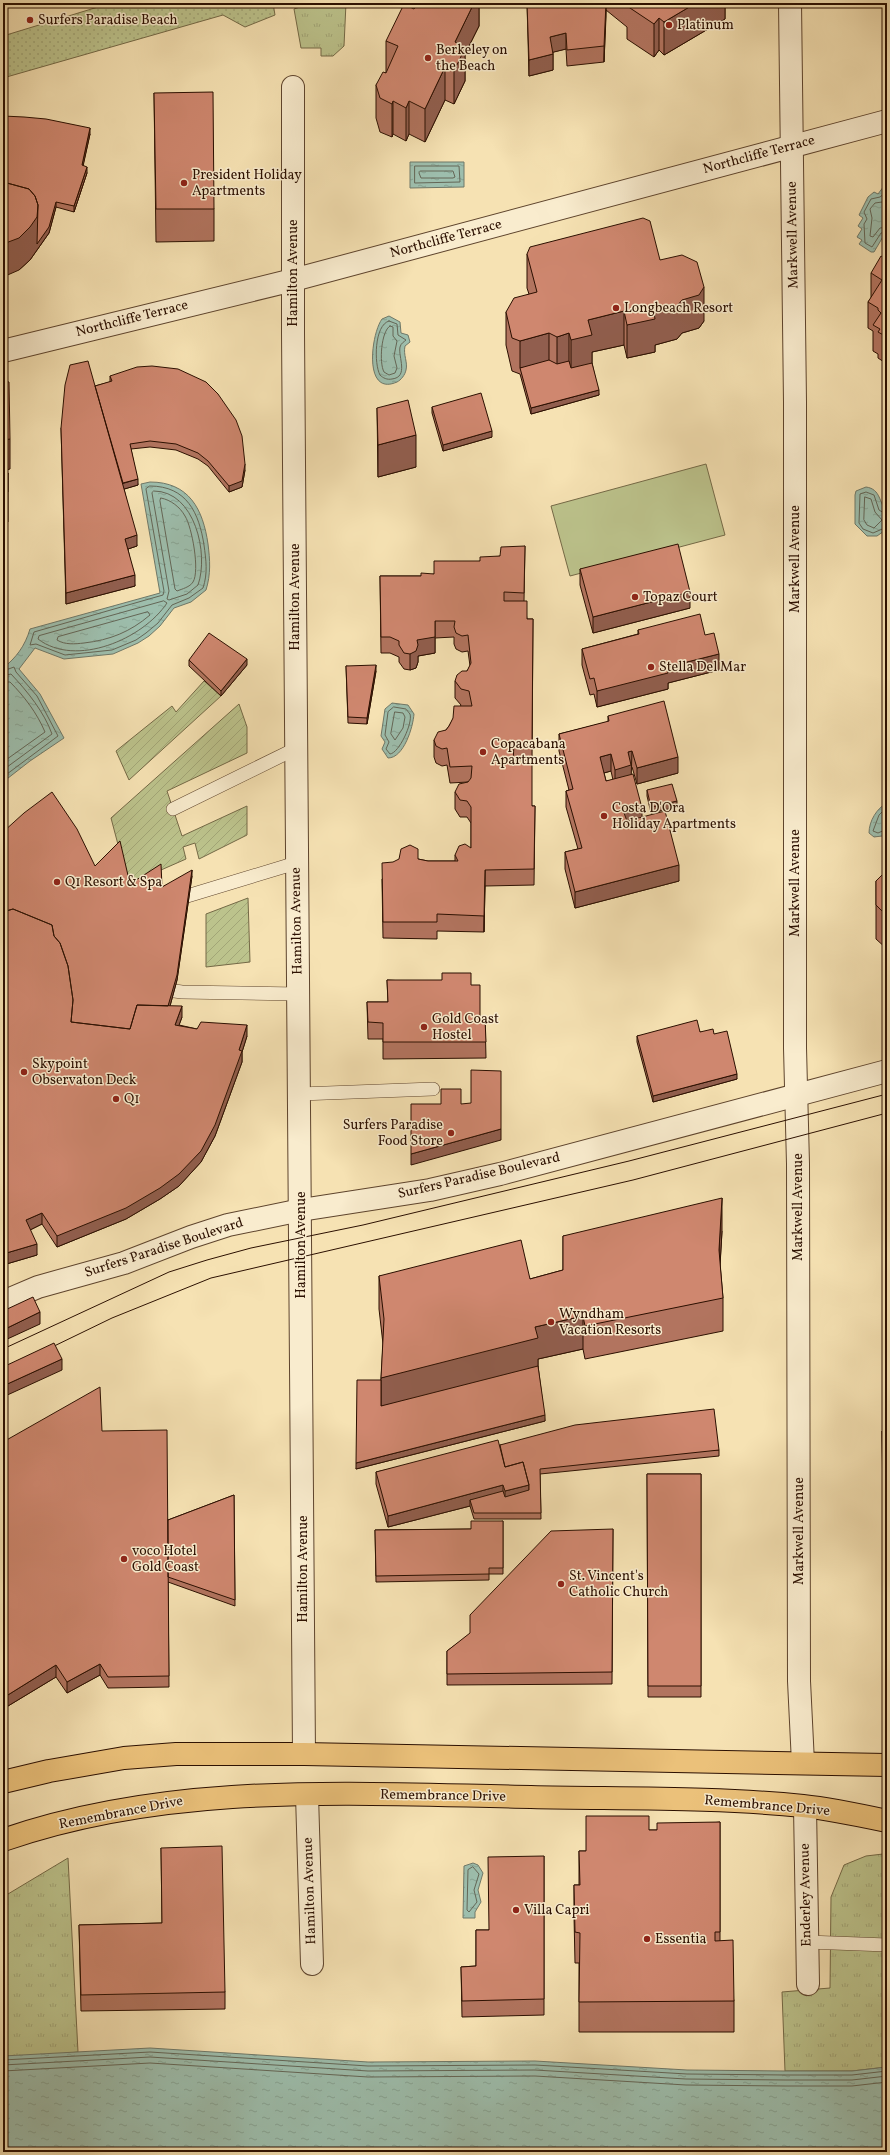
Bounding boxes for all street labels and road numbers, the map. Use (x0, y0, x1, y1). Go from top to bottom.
street label: Northcliffe Terrace (701, 131, 817, 179)
street label: Markwell Avenue (783, 181, 803, 289)
street label: Northcliffe Terrace (388, 215, 504, 263)
street label: Hamilton Avenue (284, 219, 303, 327)
street label: Northcliffe Terrace (74, 296, 190, 342)
street label: Markwell Avenue (786, 505, 805, 613)
street label: Hamilton Avenue (286, 543, 305, 651)
street label: Markwell Avenue (786, 829, 805, 937)
street label: Hamilton Avenue (287, 867, 307, 975)
street label: Surfers Paradise Boulevard (396, 1148, 562, 1204)
street label: Markwell Avenue (789, 1153, 808, 1261)
street label: Hamilton Avenue (292, 1191, 311, 1299)
street label: Surfers Paradise Boulevard (82, 1213, 246, 1283)
street label: Markwell Avenue (790, 1477, 809, 1585)
street label: Hamilton Avenue (294, 1515, 313, 1623)
street label: Remembrance Drive (380, 1785, 507, 1807)
street label: Remembrance Drive (703, 1791, 831, 1821)
street label: Remembrance Drive (57, 1792, 185, 1834)
street label: Hamilton Avenue (299, 1837, 321, 1945)
street label: Enderley Avenue (796, 1843, 816, 1947)

